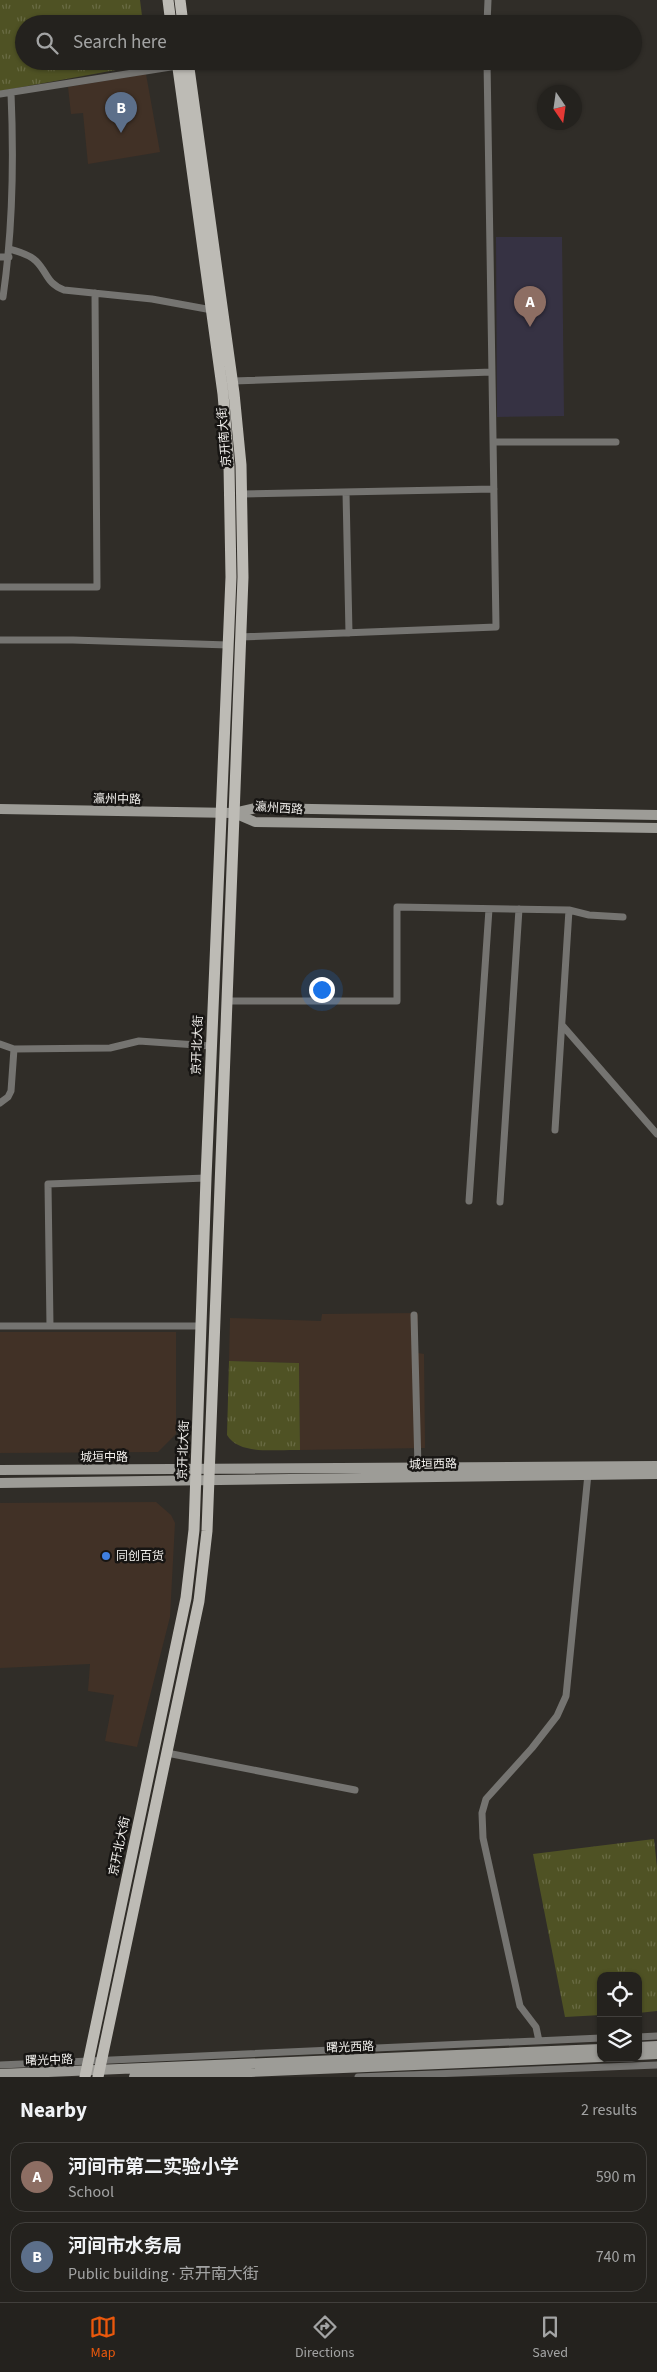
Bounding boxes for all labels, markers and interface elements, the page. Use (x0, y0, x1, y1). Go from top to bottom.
search box (15, 15, 642, 70)
icon: search (33, 29, 61, 57)
text: Search here (73, 29, 167, 56)
north arrow (537, 85, 582, 130)
pin: B (105, 92, 137, 133)
pin: A (514, 286, 546, 327)
street label: 京开南大街 (213, 406, 236, 468)
street label: 瀛州中路 (93, 791, 141, 808)
street label: 瀛州西路 (254, 798, 304, 819)
your location (309, 977, 335, 1003)
street label: 京开北大街 (188, 1015, 207, 1075)
street label: 京开北大街 (174, 1420, 193, 1480)
street label: 城垣中路 (80, 1449, 128, 1466)
street label: 城垣西路 (409, 1456, 457, 1473)
place label: 同创百货 (116, 1548, 164, 1565)
marker: 同创百货 (100, 1550, 112, 1562)
street label: 京开北大街 (105, 1815, 134, 1877)
map controls (597, 1972, 642, 2062)
button: locate (597, 1972, 642, 2017)
button: layers (597, 2017, 642, 2062)
street label: 曙光西路 (326, 2038, 374, 2057)
street label: 曙光中路 (25, 2051, 73, 2070)
text: Nearby (20, 2095, 87, 2125)
text: 2 results (581, 2099, 637, 2121)
text: 河间市第二实验小学 (68, 2154, 239, 2181)
text: A (32, 2166, 42, 2188)
text: 590 m (596, 2166, 636, 2188)
text: School (68, 2181, 114, 2203)
text: 河间市水务局 (68, 2233, 182, 2260)
text: B (32, 2246, 42, 2268)
text: 740 m (596, 2246, 636, 2268)
text: Public building · 京开南大街 (68, 2263, 259, 2285)
tab: Map (89, 2313, 117, 2363)
tab: Directions (295, 2313, 354, 2363)
tab: Saved (532, 2313, 568, 2363)

